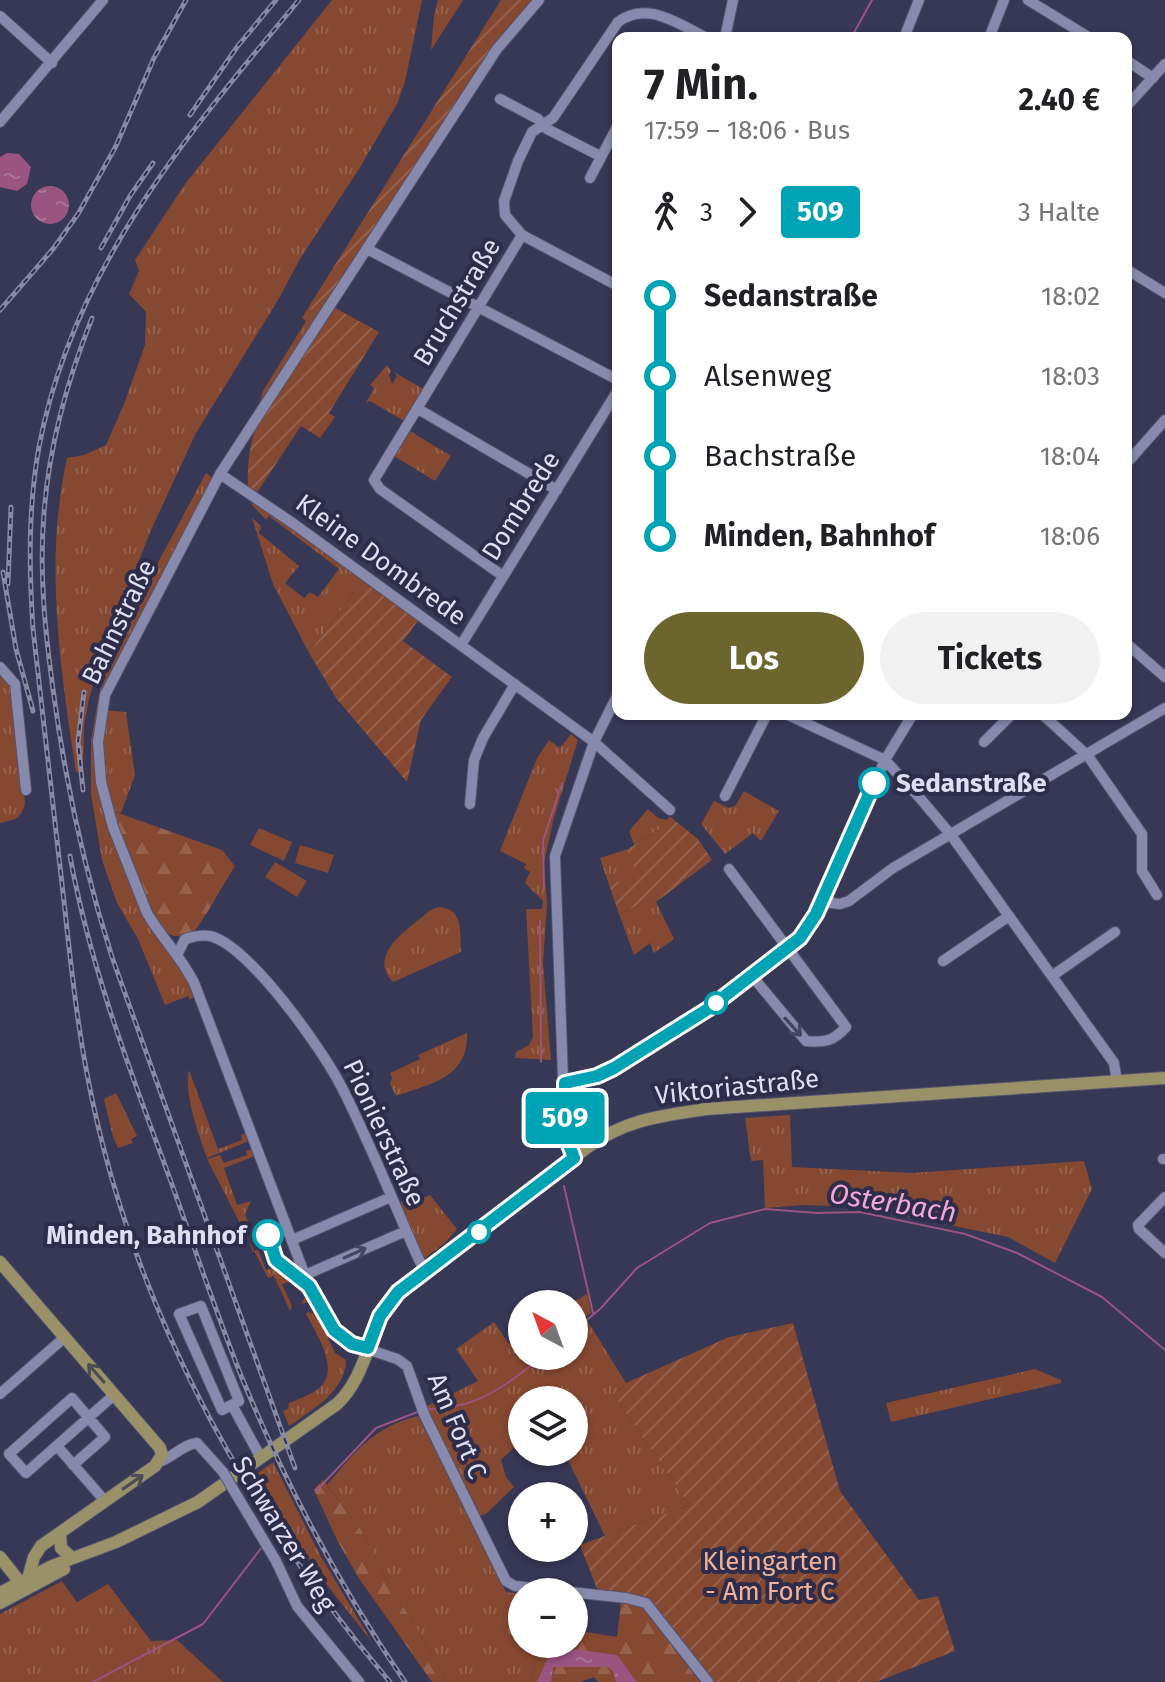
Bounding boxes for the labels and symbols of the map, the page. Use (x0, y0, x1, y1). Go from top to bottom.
street label: Bruchstraße (407, 233, 507, 371)
street label: Dombrede (475, 446, 567, 566)
street label: Kleine Dombrede (290, 488, 472, 632)
street label: Bahnstraße (76, 555, 162, 689)
marker: Sedanstraße (859, 768, 889, 798)
place label: Sedanstraße (896, 768, 1047, 799)
unlabelled marker (705, 992, 727, 1014)
one-way arrow (784, 1016, 802, 1036)
street label: Pionierstraße (336, 1055, 432, 1211)
street label: Viktoriastraße (653, 1063, 821, 1111)
line badge: 509 (519, 1092, 611, 1144)
water label: Osterbach (827, 1177, 959, 1229)
place label: Minden, Bahnhof (46, 1220, 249, 1251)
marker: Minden, Bahnhof (253, 1220, 283, 1250)
unlabelled marker (468, 1221, 490, 1243)
one-way arrow (343, 1244, 367, 1259)
north arrow (508, 1290, 588, 1370)
one-way arrow (87, 1363, 105, 1384)
street label: Am Fort C (421, 1368, 493, 1484)
street label: Schwarzer Weg (226, 1451, 343, 1618)
one-way arrow (121, 1474, 143, 1490)
park label: Kleingarten - Am Fort C (702, 1546, 838, 1607)

